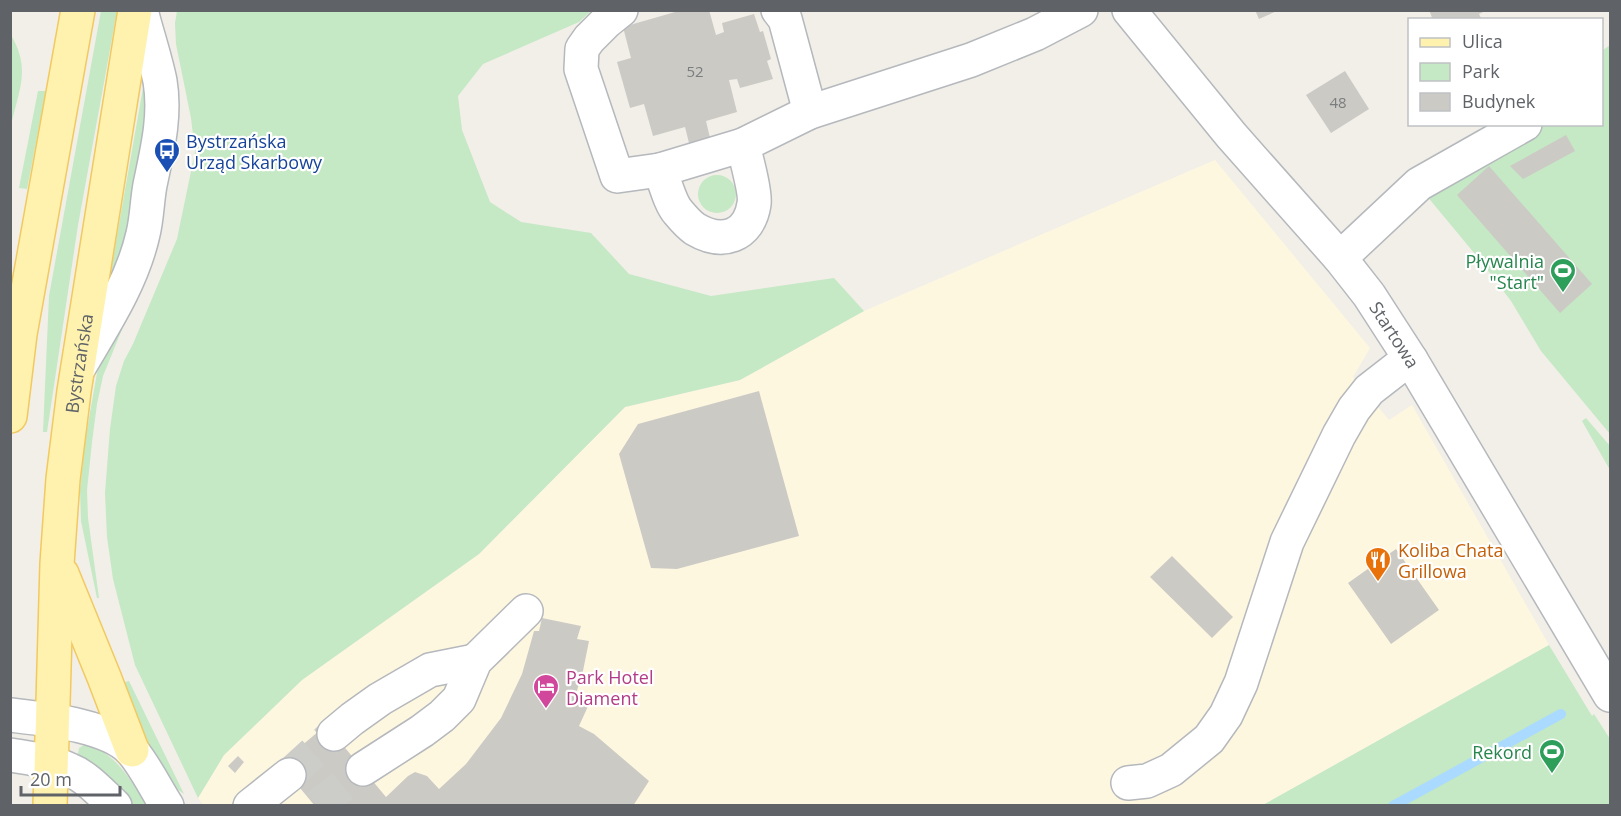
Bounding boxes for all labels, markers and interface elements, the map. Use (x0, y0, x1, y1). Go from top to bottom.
legend (1408, 18, 1603, 126)
text: Ulica (1462, 29, 1503, 53)
text: Park (1462, 59, 1500, 83)
house number: 52 (686, 61, 704, 81)
text: Budynek (1462, 89, 1536, 113)
house number: 48 (1329, 92, 1347, 112)
place label: Bystrzańska Urząd Skarbowy (186, 129, 323, 174)
bus stop icon: Bystrzańska Urząd Skarbowy (152, 136, 182, 174)
place label: Pływalnia "Start" (1466, 249, 1544, 294)
sports icon: Pływalnia "Start" (1548, 256, 1578, 294)
street label: Startowa (1364, 297, 1425, 372)
street label: Bystrzańska (59, 312, 98, 415)
place label: Koliba Chata Grillowa (1398, 538, 1503, 583)
restaurant icon: Koliba Chata Grillowa (1363, 545, 1393, 583)
place label: Park Hotel Diament (566, 665, 654, 710)
hotel icon: Park Hotel Diament (531, 672, 561, 710)
sports icon: Rekord (1537, 737, 1567, 775)
place label: Rekord (1472, 740, 1532, 764)
scale bar (21, 759, 120, 797)
text: 20 m (30, 767, 72, 791)

